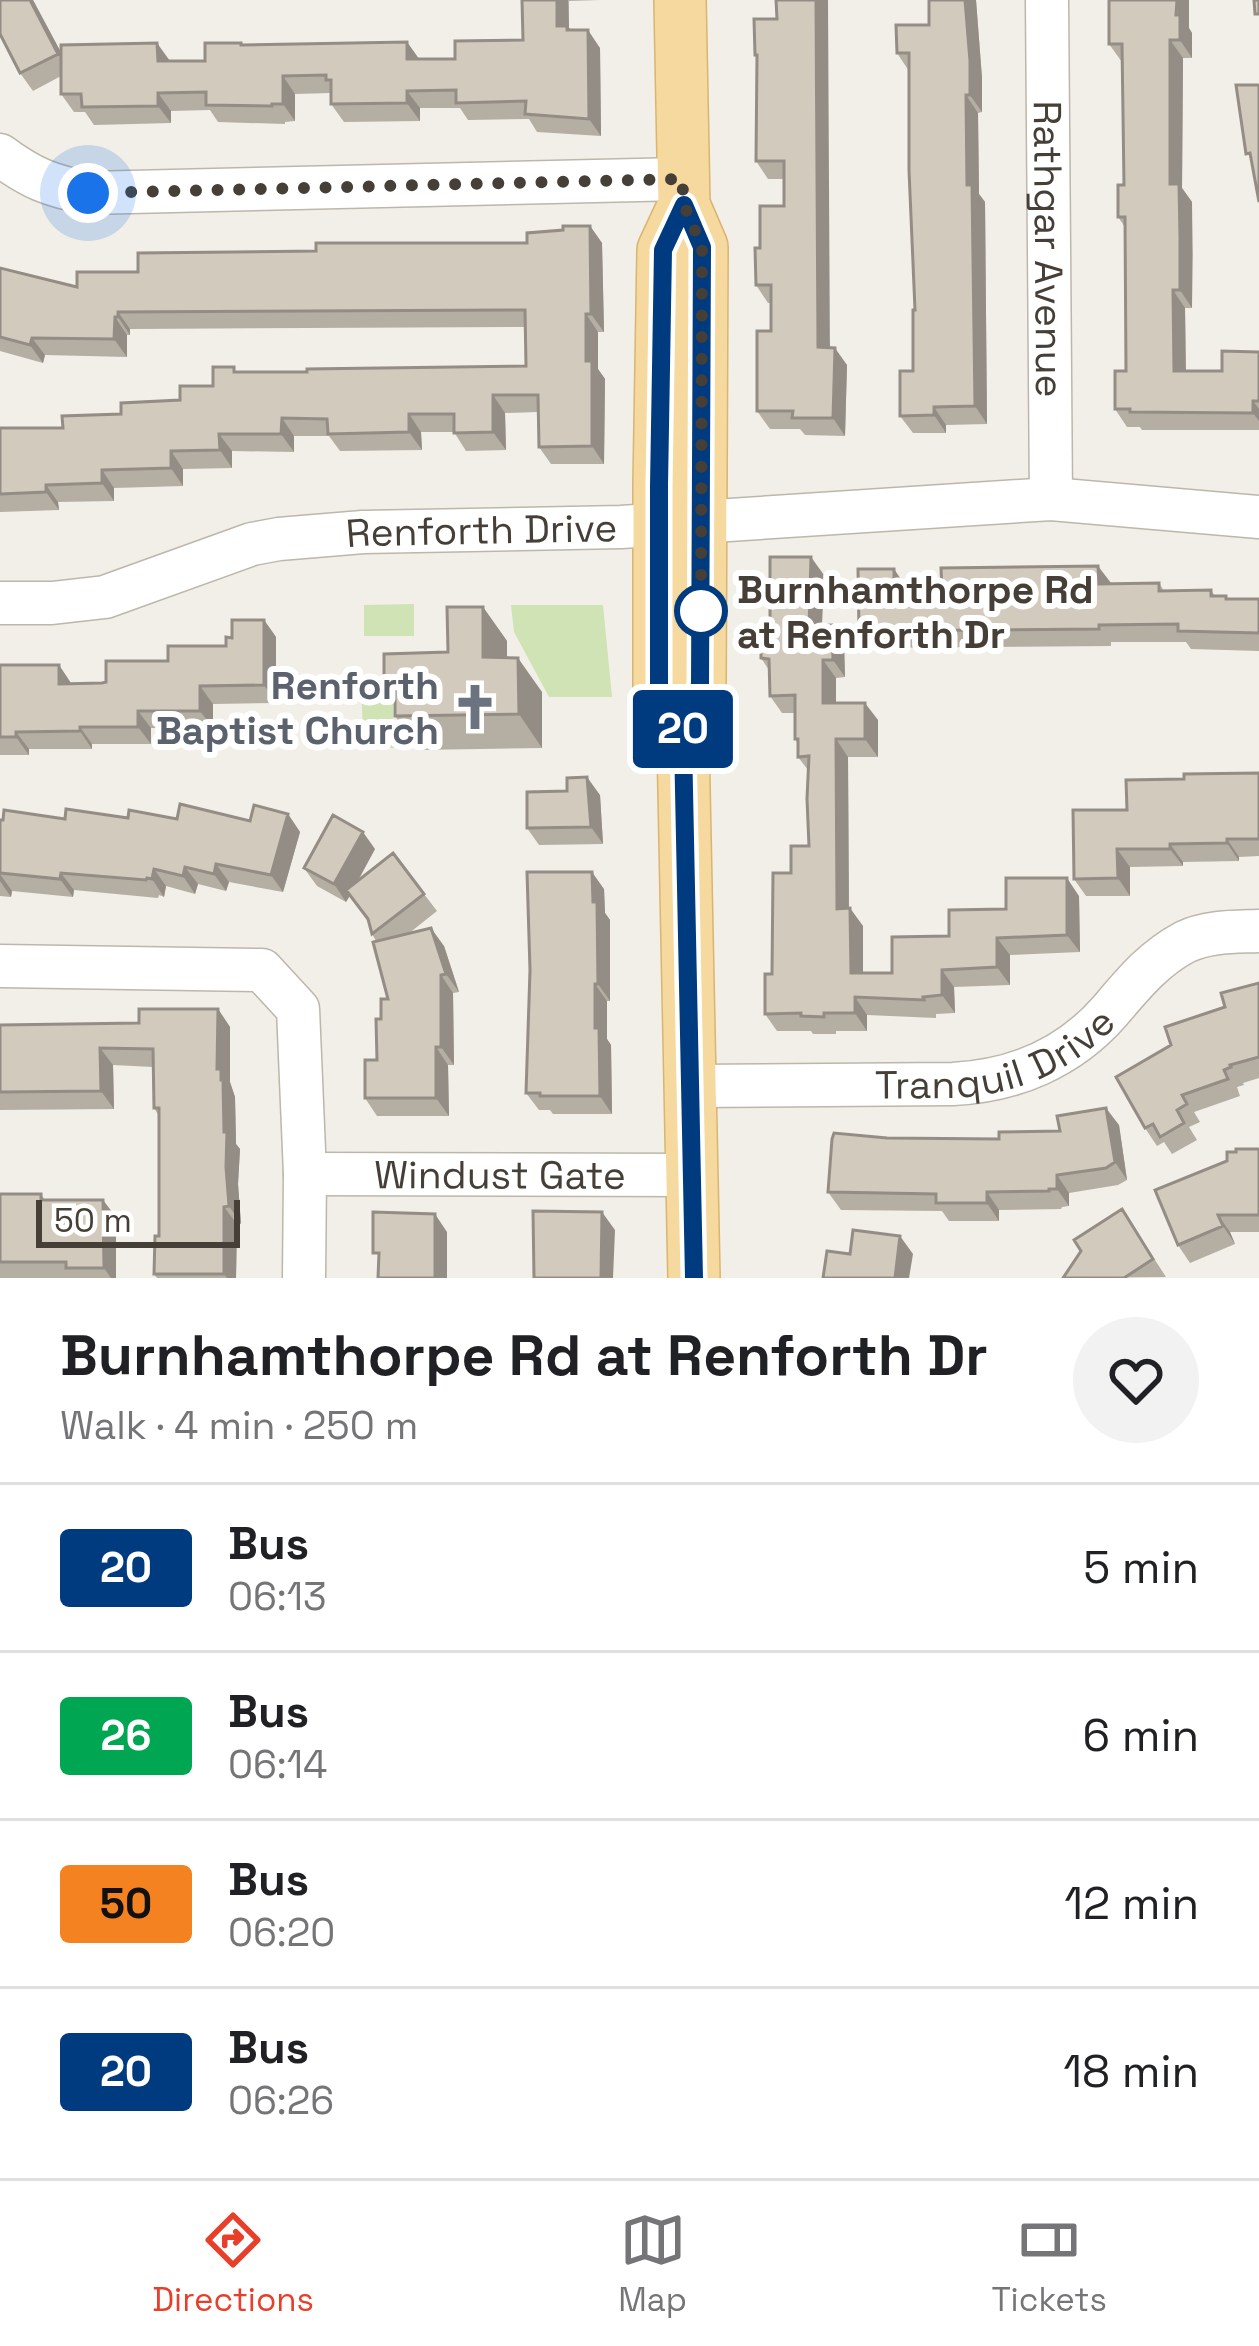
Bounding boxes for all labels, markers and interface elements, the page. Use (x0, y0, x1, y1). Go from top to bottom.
street label: Rathgar Avenue (1023, 100, 1075, 398)
your location (58, 163, 118, 223)
street label: Renforth Drive (344, 503, 618, 558)
place label: Burnhamthorpe Rd at Renforth Dr (737, 565, 1094, 659)
marker: Burnhamthorpe Rd at Renforth Dr (676, 586, 726, 636)
place label: Renforth Baptist Church (156, 661, 439, 755)
church icon: Renforth Baptist Church (450, 682, 500, 732)
line badge: 20 (629, 690, 737, 768)
text: 20 (657, 702, 709, 755)
street label: Tranquil Drive (875, 997, 1125, 1109)
street label: Windust Gate (374, 1150, 626, 1199)
scale bar (36, 1194, 240, 1247)
text: 50 m (54, 1200, 132, 1242)
button: heart (1073, 1317, 1199, 1443)
text: Burnhamthorpe Rd at Renforth Dr (60, 1319, 988, 1392)
text: Walk · 4 min · 250 m (60, 1401, 418, 1450)
text: Bus (228, 1515, 309, 1572)
text: 5 min (1083, 1539, 1199, 1596)
text: 20 (100, 1541, 152, 1594)
text: 06:13 (228, 1572, 327, 1621)
text: Bus (228, 1683, 309, 1740)
text: 6 min (1083, 1707, 1199, 1764)
text: 26 (101, 1709, 151, 1762)
text: 06:14 (228, 1740, 327, 1789)
text: Bus (228, 1851, 309, 1908)
text: 12 min (1064, 1875, 1199, 1932)
text: 50 (100, 1877, 152, 1930)
text: 06:20 (228, 1908, 335, 1957)
text: Bus (228, 2019, 309, 2076)
text: 18 min (1063, 2043, 1199, 2100)
text: 20 (100, 2045, 152, 2098)
text: 06:26 (228, 2076, 334, 2125)
tab: Directions (152, 2207, 314, 2321)
tab: Map (618, 2207, 687, 2321)
tab: Tickets (992, 2207, 1107, 2321)

